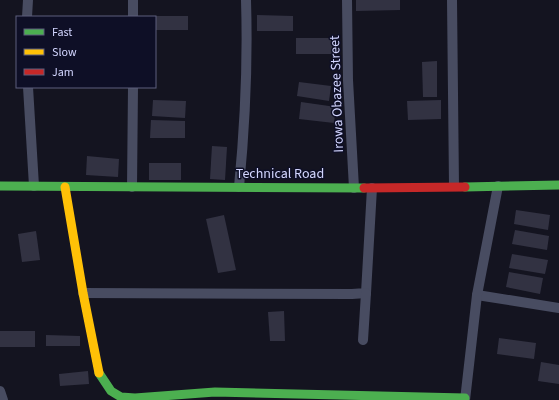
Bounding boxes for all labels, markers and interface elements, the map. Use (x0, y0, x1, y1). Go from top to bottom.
legend (16, 16, 156, 88)
text: Fast (52, 24, 72, 41)
street label: Irowa Obazee Street (325, 35, 349, 153)
text: Slow (52, 44, 77, 61)
text: Jam (52, 64, 74, 81)
street label: Technical Road (236, 164, 324, 184)

